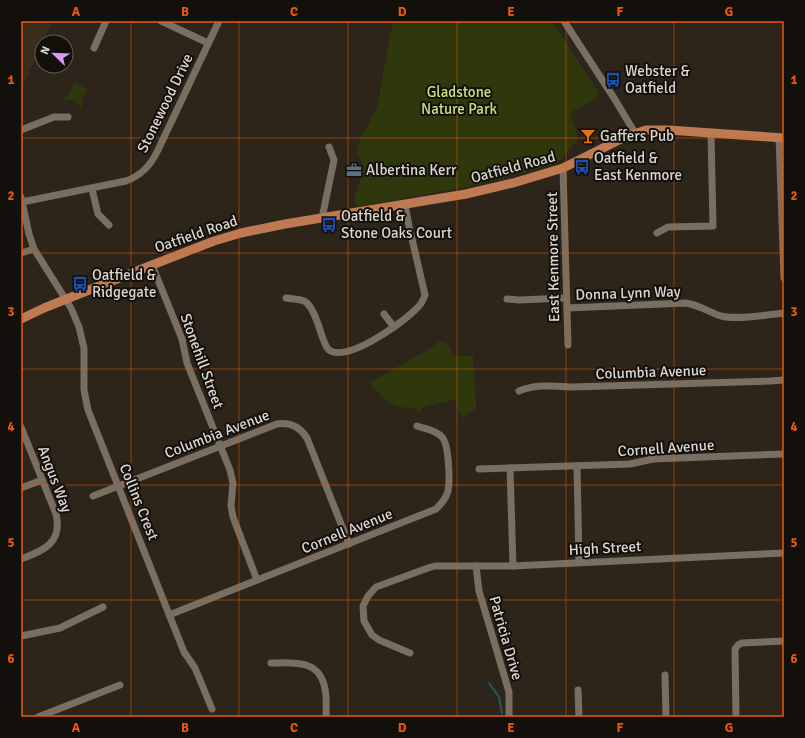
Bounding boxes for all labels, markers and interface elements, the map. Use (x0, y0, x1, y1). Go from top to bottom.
text: A (72, 4, 81, 20)
text: B (181, 4, 189, 20)
text: C (290, 4, 298, 20)
text: D (398, 4, 407, 20)
text: E (507, 4, 515, 20)
text: F (617, 4, 624, 20)
text: G (725, 4, 733, 20)
north arrow (34, 34, 74, 74)
text: N (38, 44, 53, 56)
street label: Stonewood Drive (133, 51, 197, 155)
place label: Webster & Oatfield (625, 62, 691, 97)
bus stop icon: Webster & Oatfield (604, 71, 622, 89)
text: 1 (7, 72, 15, 88)
text: 1 (790, 72, 798, 88)
park label: Gladstone Nature Park (421, 83, 497, 118)
bar icon: Gaffers Pub (579, 127, 597, 145)
place label: Gaffers Pub (600, 127, 674, 145)
street label: Oatfield Road (469, 147, 557, 187)
place label: Oatfield & East Kenmore (594, 149, 682, 184)
bus stop icon: Oatfield & East Kenmore (573, 158, 591, 176)
office icon: Albertina Kerr (345, 161, 363, 179)
place label: Albertina Kerr (366, 161, 457, 179)
text: 2 (7, 188, 15, 204)
text: 2 (790, 188, 798, 204)
street label: East Kenmore Street (543, 192, 563, 322)
place label: Oatfield & Stone Oaks Court (341, 207, 452, 242)
street label: Oatfield Road (152, 211, 240, 257)
bus stop icon: Oatfield & Stone Oaks Court (320, 216, 338, 234)
place label: Oatfield & Ridgegate (92, 266, 156, 301)
bus stop icon: Oatfield & Ridgegate (71, 275, 89, 293)
street label: Donna Lynn Way (575, 282, 681, 304)
text: 3 (7, 304, 15, 320)
text: 3 (790, 304, 798, 320)
street label: Stonehill Street (176, 311, 228, 411)
street label: Columbia Avenue (595, 361, 707, 383)
street label: Columbia Avenue (162, 406, 272, 462)
text: 4 (7, 419, 15, 435)
text: 4 (790, 419, 798, 435)
street label: Cornell Avenue (617, 436, 715, 460)
street label: Angus Way (34, 443, 76, 515)
street label: Collins Crest (115, 461, 163, 543)
street label: Cornell Avenue (299, 505, 395, 557)
text: 5 (7, 535, 15, 551)
text: 5 (790, 535, 798, 551)
street label: High Street (568, 537, 642, 559)
street label: Patricia Drive (485, 594, 527, 682)
text: 6 (7, 651, 15, 667)
text: 6 (790, 651, 798, 667)
text: A (72, 720, 81, 736)
text: B (181, 720, 189, 736)
text: C (290, 720, 298, 736)
text: D (398, 720, 407, 736)
text: E (507, 720, 515, 736)
text: F (617, 720, 624, 736)
text: G (725, 720, 733, 736)

